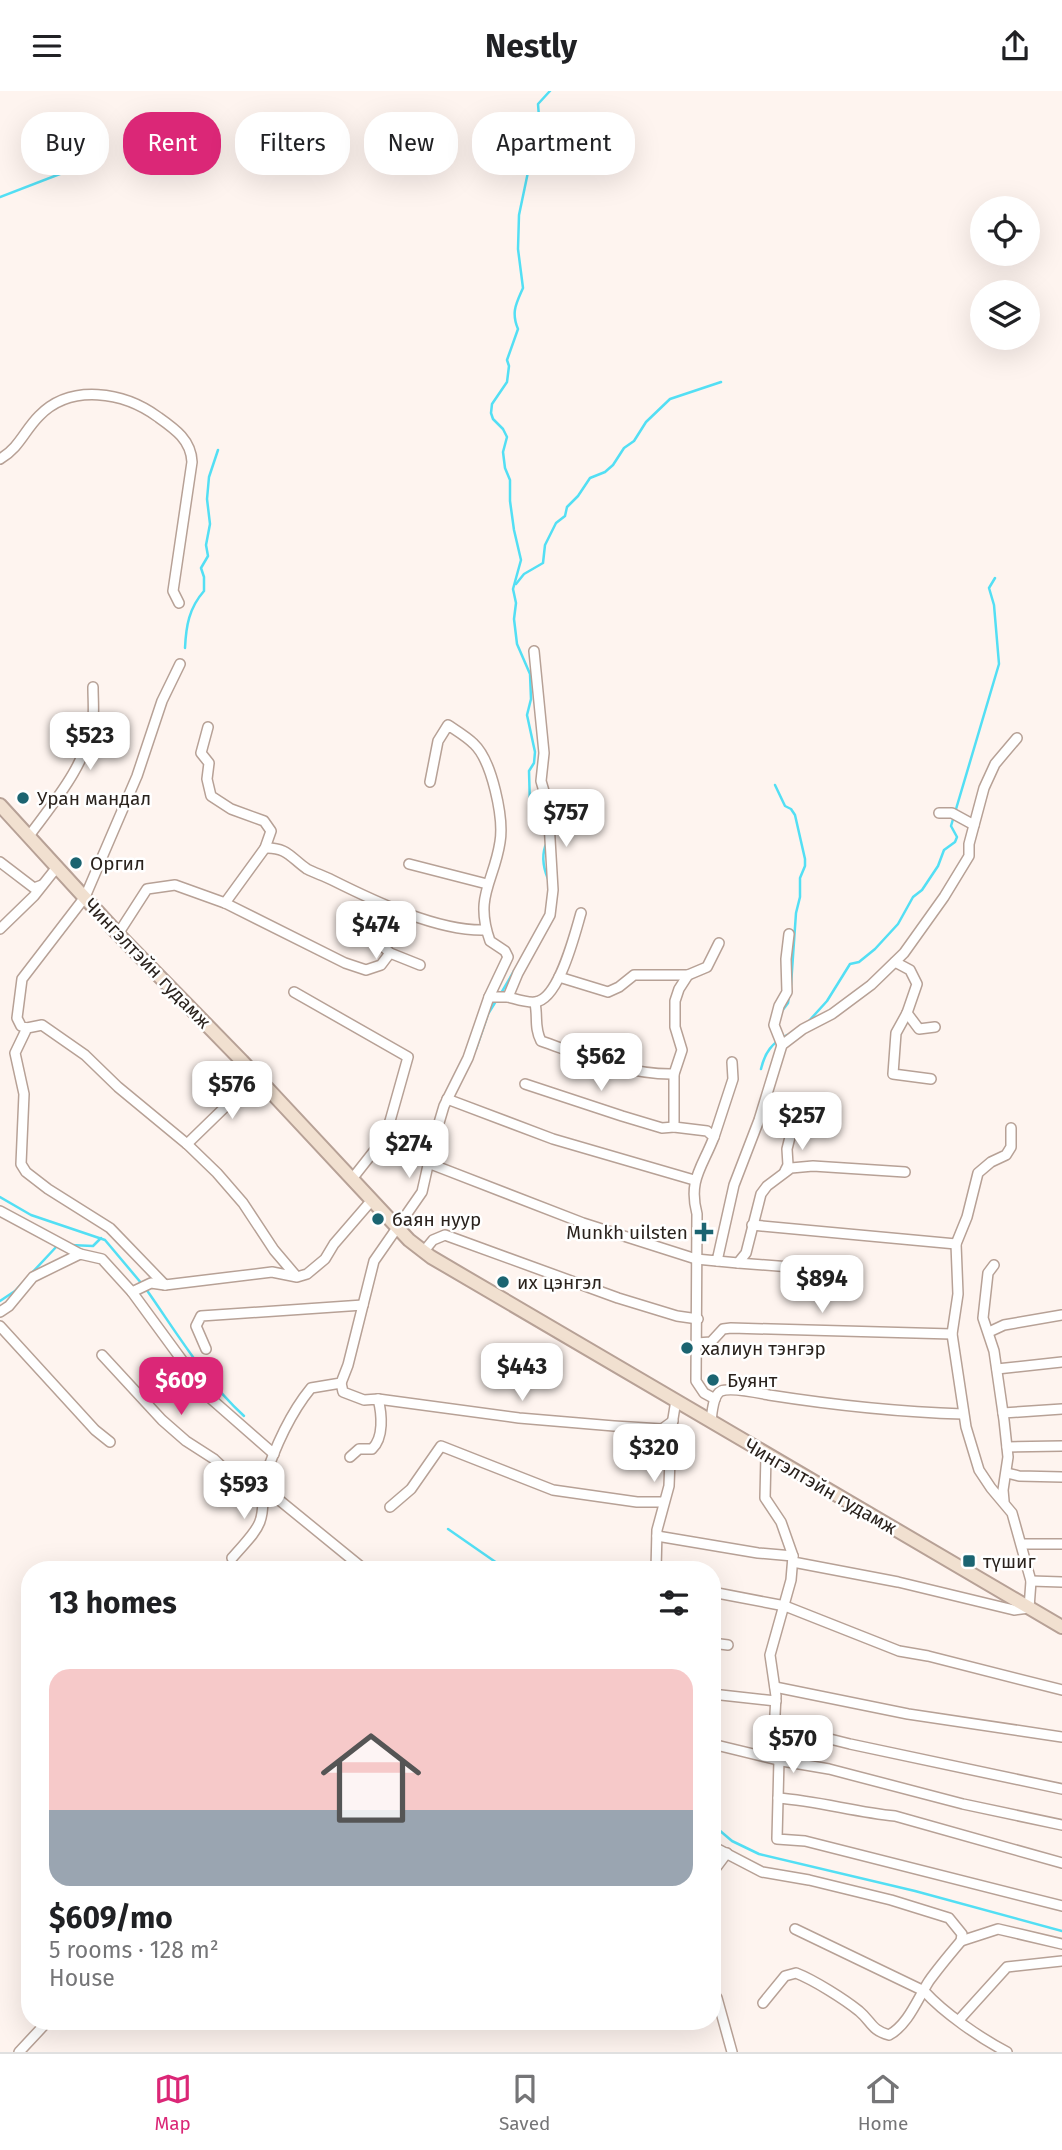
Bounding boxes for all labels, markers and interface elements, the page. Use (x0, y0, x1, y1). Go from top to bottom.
icon: menu (28, 27, 66, 65)
text: Nestly (485, 27, 577, 65)
icon: share (996, 27, 1034, 65)
chip: Buy (21, 112, 109, 175)
chip: Rent (123, 112, 221, 175)
chip: Filters (235, 112, 350, 175)
chip: New (364, 112, 458, 175)
chip: Apartment (472, 112, 635, 175)
map controls (970, 196, 1040, 350)
button: locate (970, 196, 1040, 266)
button: layers (970, 280, 1040, 350)
pin: $523 (49, 713, 131, 772)
text: $523 (66, 721, 114, 749)
place label: Уран мандал (37, 787, 151, 810)
pin: $757 (525, 789, 607, 849)
marker: Уран мандал (15, 790, 31, 806)
text: $757 (543, 798, 589, 826)
place label: Оргил (90, 852, 145, 875)
marker: Оргил (68, 855, 84, 871)
street label: Чингэлтэйн гудамж (80, 893, 216, 1034)
pin: $474 (335, 901, 417, 961)
text: $474 (352, 910, 400, 938)
pin: $562 (560, 1033, 642, 1093)
text: $562 (576, 1042, 626, 1070)
pin: $576 (191, 1061, 273, 1121)
text: $576 (208, 1070, 256, 1098)
pin: $257 (761, 1093, 843, 1152)
text: $257 (779, 1101, 825, 1129)
pin: $274 (368, 1121, 450, 1180)
text: $274 (386, 1129, 432, 1157)
place label: баян нуур (392, 1208, 481, 1231)
marker: баян нуур (370, 1211, 386, 1227)
place label: Munkh uilsten (566, 1221, 688, 1244)
marker: Munkh uilsten (694, 1222, 714, 1242)
pin: $894 (781, 1255, 863, 1315)
text: $894 (796, 1264, 848, 1292)
place label: их цэнгэл (517, 1271, 602, 1294)
marker: их цэнгэл (495, 1274, 511, 1290)
place label: халиун тэнгэр (701, 1337, 826, 1360)
marker: халиун тэнгэр (679, 1340, 695, 1356)
pin: $443 (481, 1343, 563, 1403)
text: $443 (497, 1352, 547, 1380)
pin: $609 (140, 1357, 222, 1417)
text: $609 (155, 1366, 207, 1394)
place label: Буянт (727, 1369, 778, 1392)
marker: Буянт (705, 1372, 721, 1388)
pin: $320 (613, 1425, 695, 1484)
text: $320 (629, 1433, 679, 1461)
street label: Чингэлтэйн гудамж (740, 1433, 901, 1540)
pin: $593 (203, 1461, 285, 1521)
text: $593 (220, 1470, 269, 1498)
place label: түшиг (983, 1550, 1036, 1573)
marker: түшиг (961, 1553, 977, 1569)
icon: filters (655, 1584, 693, 1622)
text: 13 homes (49, 1585, 177, 1621)
icon: home (308, 1715, 434, 1841)
pin: $570 (752, 1715, 834, 1775)
text: $570 (769, 1724, 817, 1752)
text: $609/mo (49, 1900, 173, 1936)
text: 5 rooms · 128 m² (49, 1936, 219, 1964)
text: House (49, 1964, 115, 1992)
tab: Map (154, 2070, 192, 2135)
tab: Saved (499, 2070, 550, 2135)
tab: Home (858, 2070, 908, 2135)

